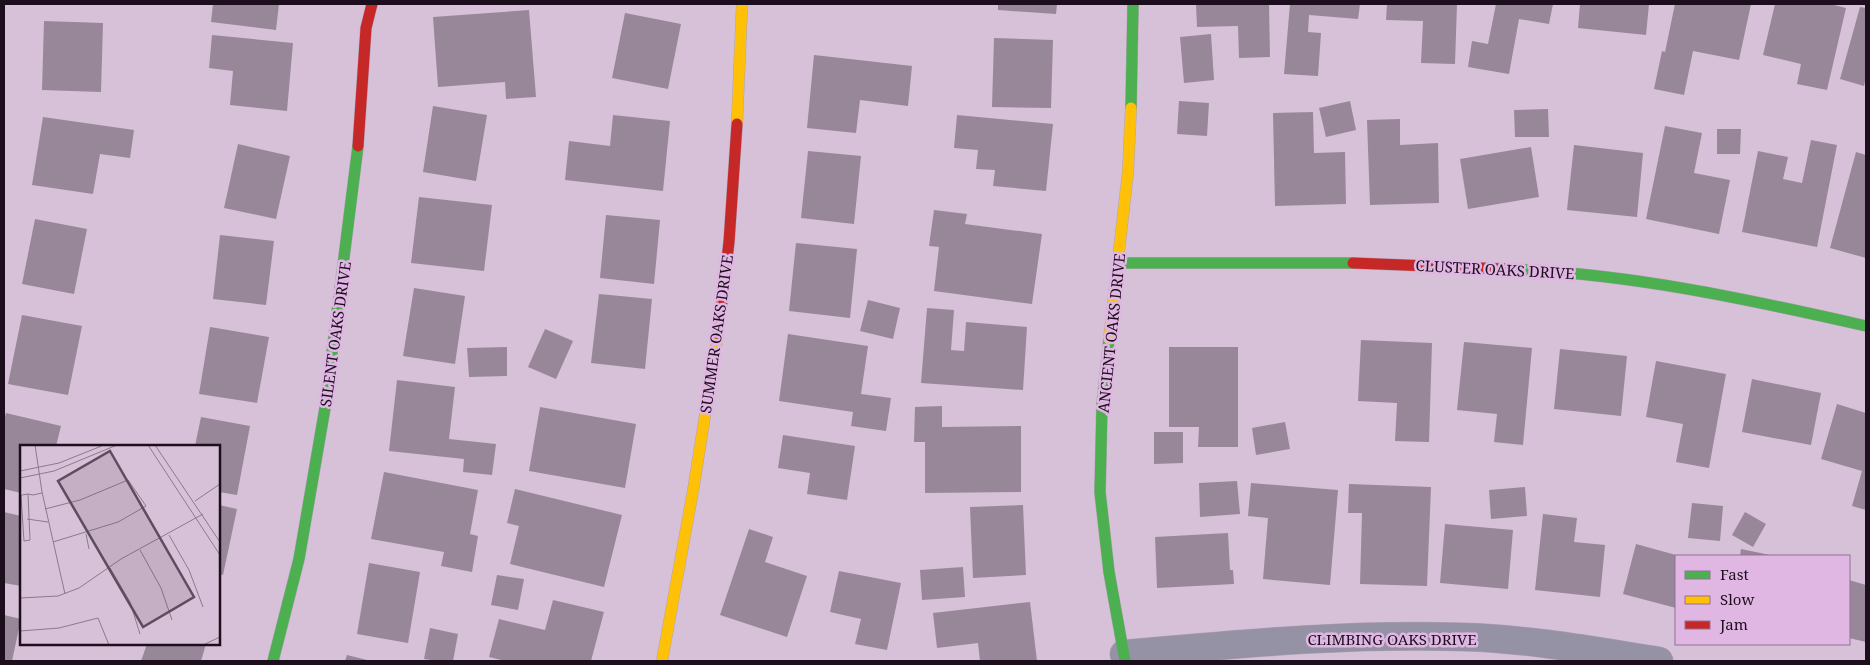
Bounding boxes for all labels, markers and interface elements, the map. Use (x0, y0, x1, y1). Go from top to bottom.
street label: ANCIENT OAKS DRIVE (1093, 252, 1129, 414)
street label: SUMMER OAKS DRIVE (695, 253, 737, 415)
street label: CLUSTER OAKS DRIVE (1415, 255, 1575, 283)
street label: SILENT OAKS DRIVE (315, 260, 355, 408)
inset map (20, 445, 220, 645)
legend (1675, 555, 1850, 645)
text: Fast (1720, 564, 1749, 584)
text: Slow (1720, 589, 1754, 609)
text: Jam (1719, 614, 1748, 634)
street label: CLIMBING OAKS DRIVE (1307, 629, 1477, 649)

